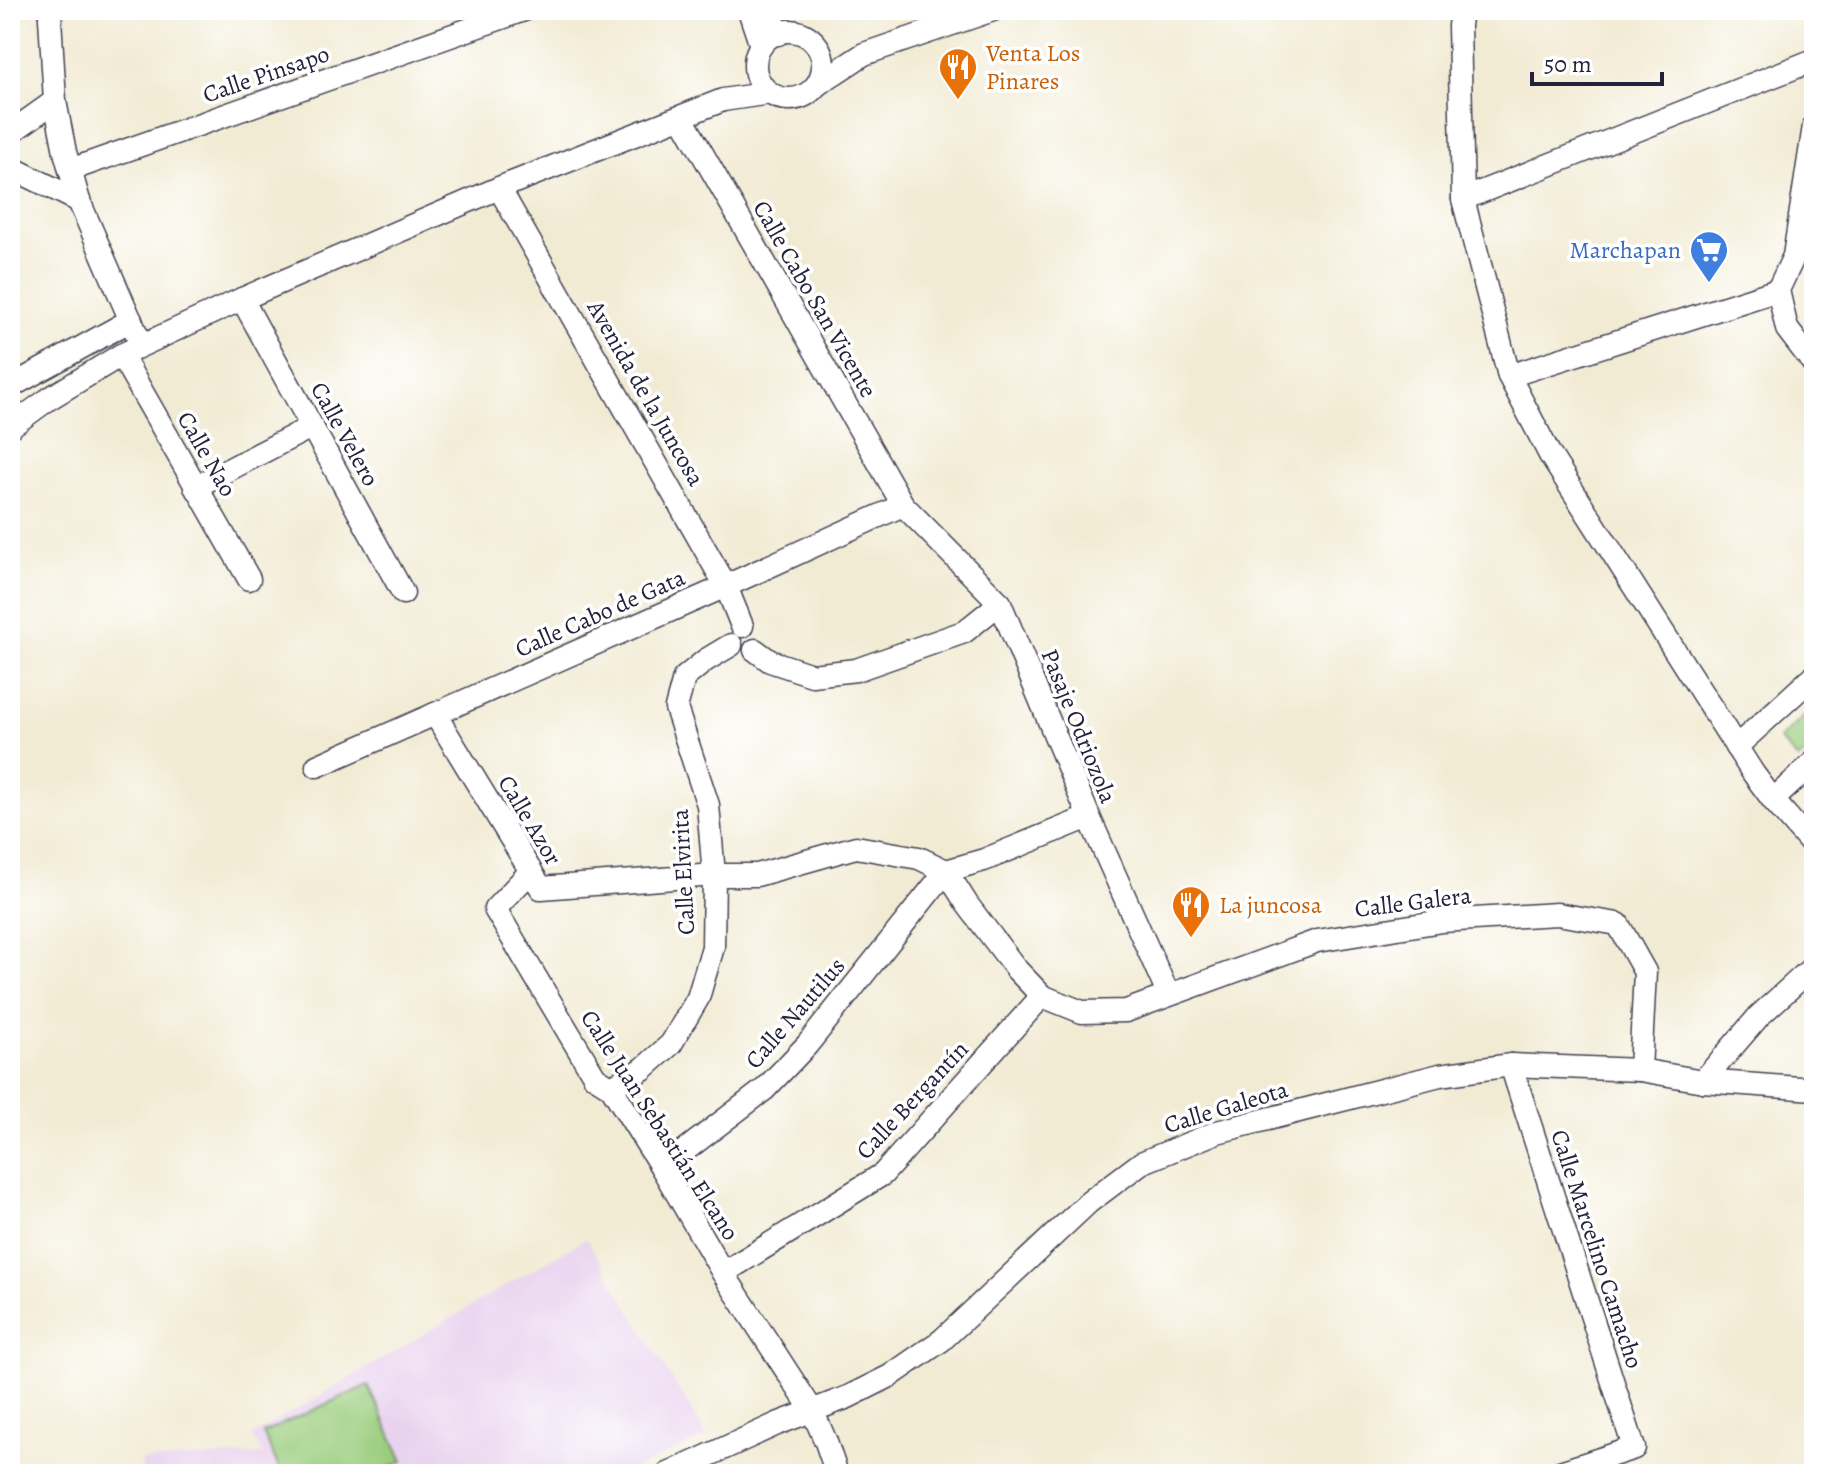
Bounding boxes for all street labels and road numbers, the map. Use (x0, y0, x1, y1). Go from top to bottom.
street label: Calle Pinsapo (198, 37, 334, 111)
street label: Calle Cabo San Vicente (745, 195, 885, 403)
street label: Avenida de la Juncosa (579, 293, 713, 492)
street label: Calle Velero (303, 376, 387, 492)
street label: Calle Nao (170, 406, 244, 502)
street label: Calle Cabo de Gata (510, 561, 691, 665)
street label: Pasaje Odriozola (1033, 644, 1125, 809)
street label: Calle Azor (491, 769, 569, 871)
street label: Calle Elvirita (664, 807, 702, 936)
street label: Calle Galera (1353, 879, 1474, 925)
street label: Calle Nautilus (738, 951, 852, 1075)
street label: Calle Juan Sebastián Elcano (573, 1004, 747, 1246)
street label: Calle Bergantín (849, 1034, 975, 1166)
street label: Calle Galeota (1160, 1073, 1293, 1141)
street label: Calle Marcelino Camacho (1543, 1126, 1651, 1372)

